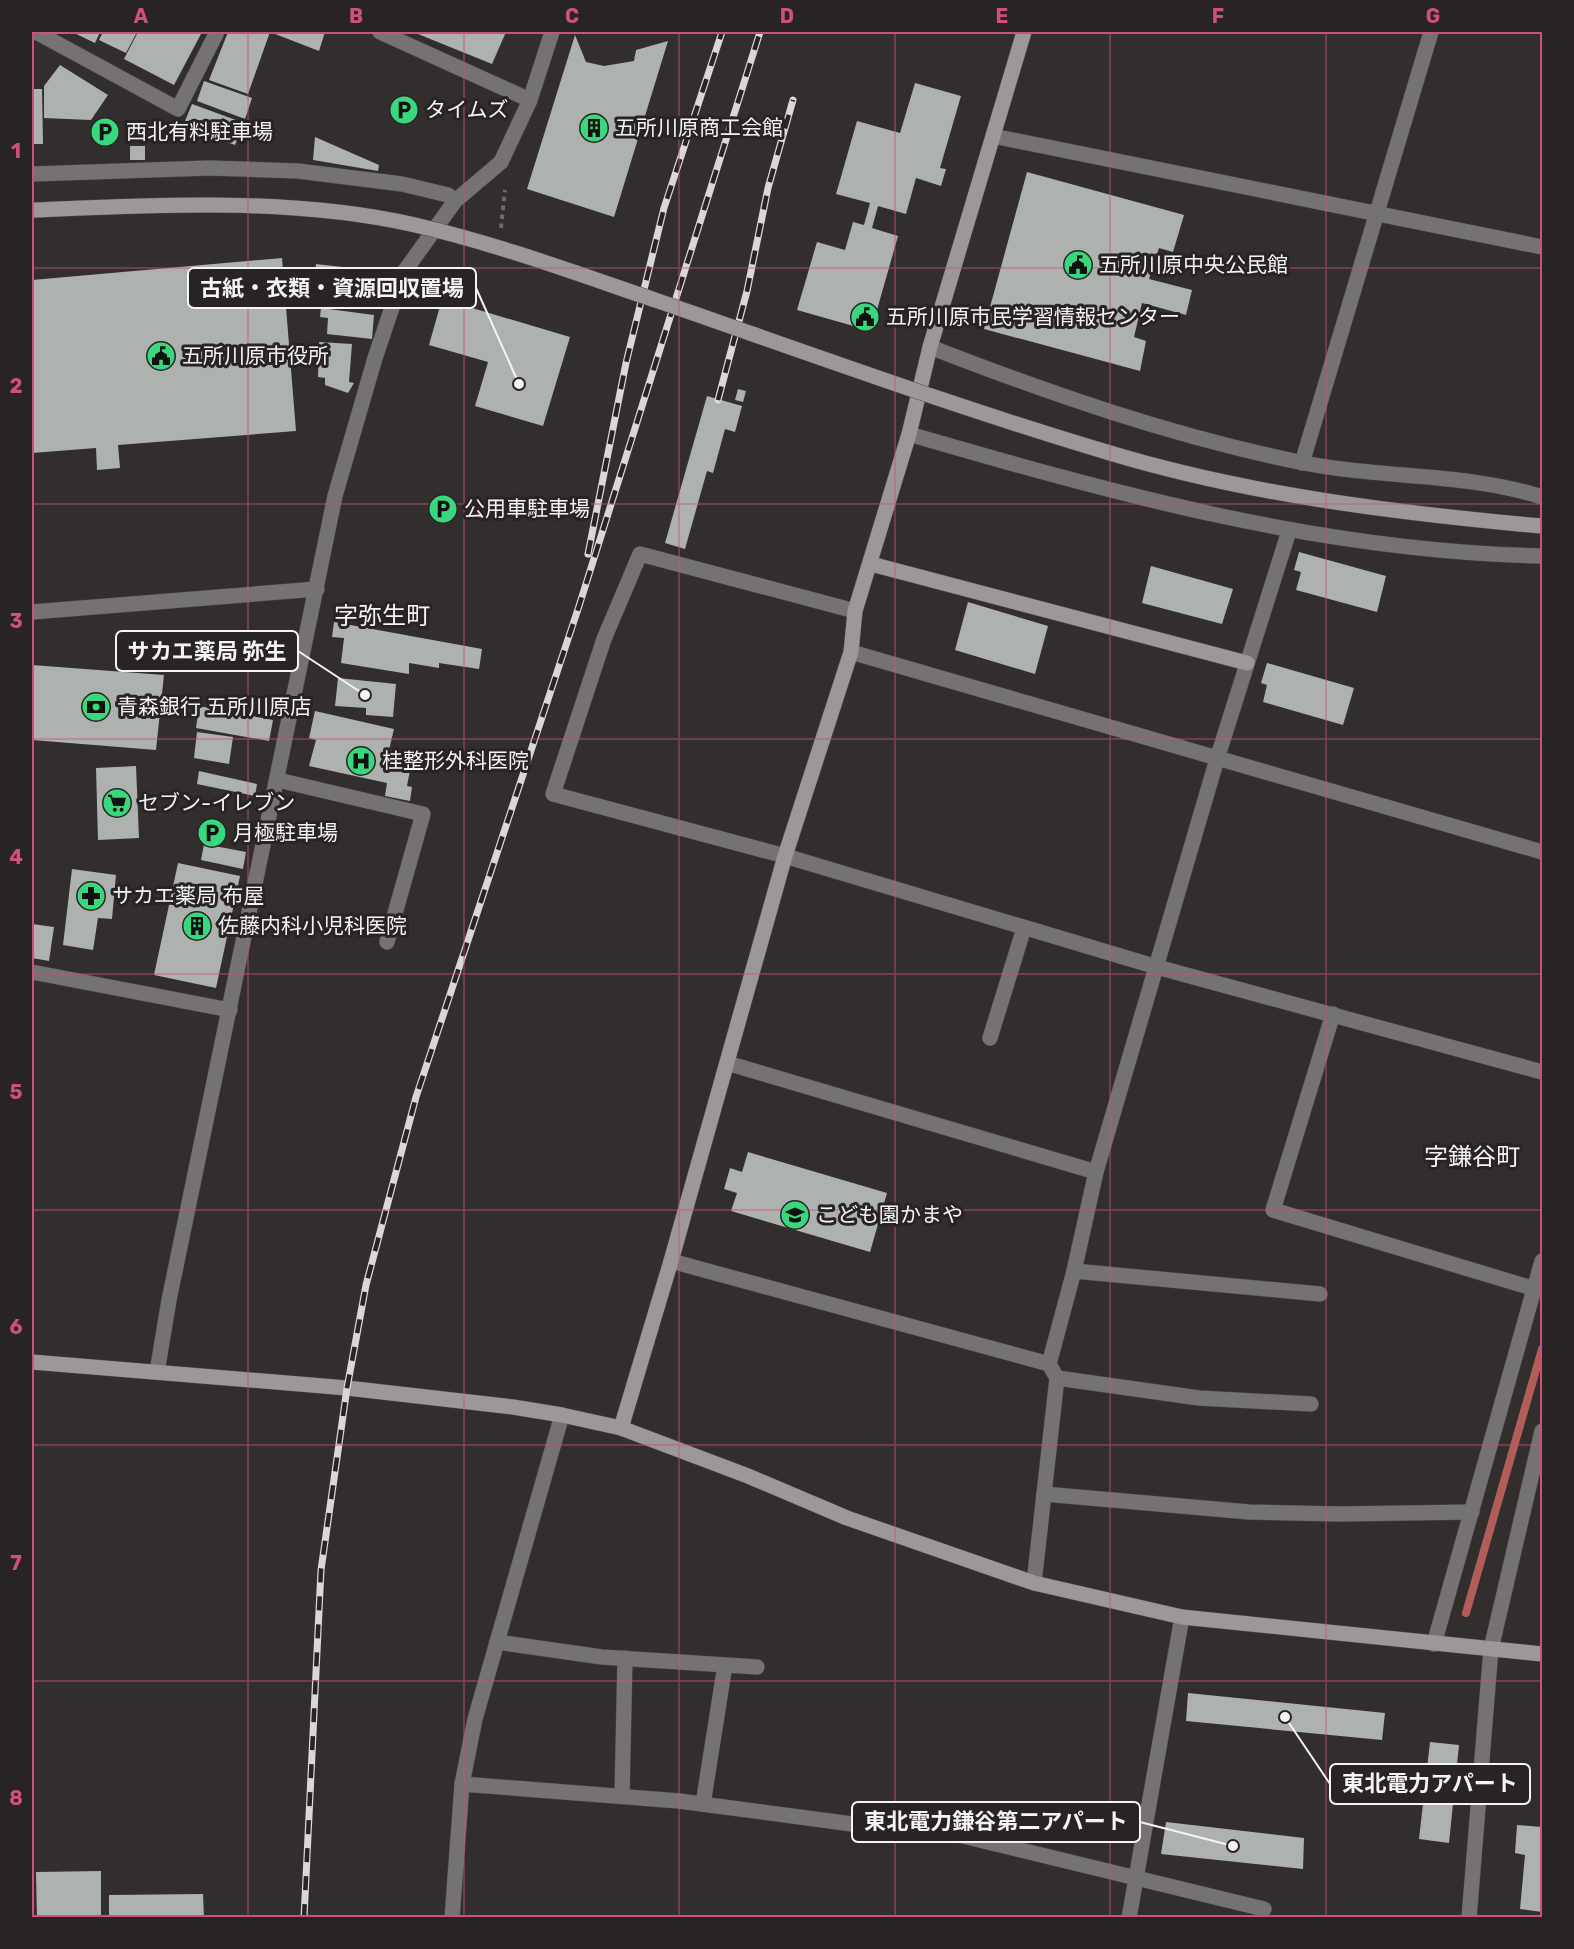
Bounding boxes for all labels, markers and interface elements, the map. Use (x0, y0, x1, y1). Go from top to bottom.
text: A (134, 4, 149, 28)
text: B (349, 4, 363, 28)
text: C (565, 4, 579, 28)
text: D (780, 4, 794, 28)
text: E (996, 4, 1008, 28)
text: F (1212, 4, 1224, 28)
text: G (1426, 4, 1440, 28)
parking icon: タイムズ (388, 94, 420, 126)
place label: タイムズ (425, 97, 509, 122)
building icon: 五所川原商工会館 (578, 112, 610, 144)
place label: 五所川原商工会館 (615, 115, 783, 140)
parking icon: 西北有料駐車場 (89, 116, 121, 148)
place label: 西北有料駐車場 (126, 119, 273, 144)
text: 1 (11, 139, 21, 163)
public building icon: 五所川原中央公民館 (1062, 249, 1094, 281)
place label: 五所川原中央公民館 (1099, 252, 1288, 277)
callout: 古紙・衣類・資源回収置場 (188, 268, 476, 308)
text: 古紙・衣類・資源回収置場 (200, 275, 464, 302)
public building icon: 五所川原市民学習情報センター (849, 301, 881, 333)
place label: 五所川原市民学習情報センター (886, 304, 1180, 329)
public building icon: 五所川原市役所 (145, 340, 177, 372)
place label: 五所川原市役所 (182, 343, 329, 368)
text: 2 (10, 374, 23, 398)
parking icon: 公用車駐車場 (427, 493, 459, 525)
place label: 公用車駐車場 (464, 496, 590, 521)
district label: 字弥生町 (334, 602, 430, 630)
text: 3 (9, 609, 23, 633)
callout: サカエ薬局 弥生 (116, 631, 298, 671)
text: サカエ薬局 弥生 (128, 638, 286, 665)
bank icon: 青森銀行 五所川原店 (80, 691, 112, 723)
place label: 青森銀行 五所川原店 (117, 694, 311, 719)
hospital icon: 桂整形外科医院 (345, 745, 377, 777)
place label: 桂整形外科医院 (382, 748, 529, 773)
supermarket icon: セブン-イレブン (101, 787, 133, 819)
place label: セブン-イレブン (138, 790, 295, 815)
parking icon: 月極駐車場 (196, 817, 228, 849)
place label: 月極駐車場 (233, 820, 338, 845)
text: 4 (9, 845, 23, 869)
pharmacy icon: サカエ薬局 布屋 (75, 880, 107, 912)
place label: サカエ薬局 布屋 (112, 883, 264, 908)
building icon: 佐藤内科小児科医院 (181, 910, 213, 942)
place label: 佐藤内科小児科医院 (218, 913, 407, 938)
text: 5 (10, 1080, 23, 1104)
district label: 字鎌谷町 (1424, 1143, 1520, 1171)
school or university icon: こども園かまや (779, 1199, 811, 1231)
place label: こども園かまや (816, 1202, 963, 1227)
text: 6 (9, 1315, 23, 1339)
text: 7 (10, 1551, 22, 1575)
callout: 東北電力アパート (1330, 1764, 1530, 1804)
text: 東北電力アパート (1342, 1770, 1518, 1797)
text: 8 (9, 1786, 23, 1810)
callout: 東北電力鎌谷第二アパート (852, 1802, 1140, 1842)
text: 東北電力鎌谷第二アパート (864, 1808, 1128, 1835)

